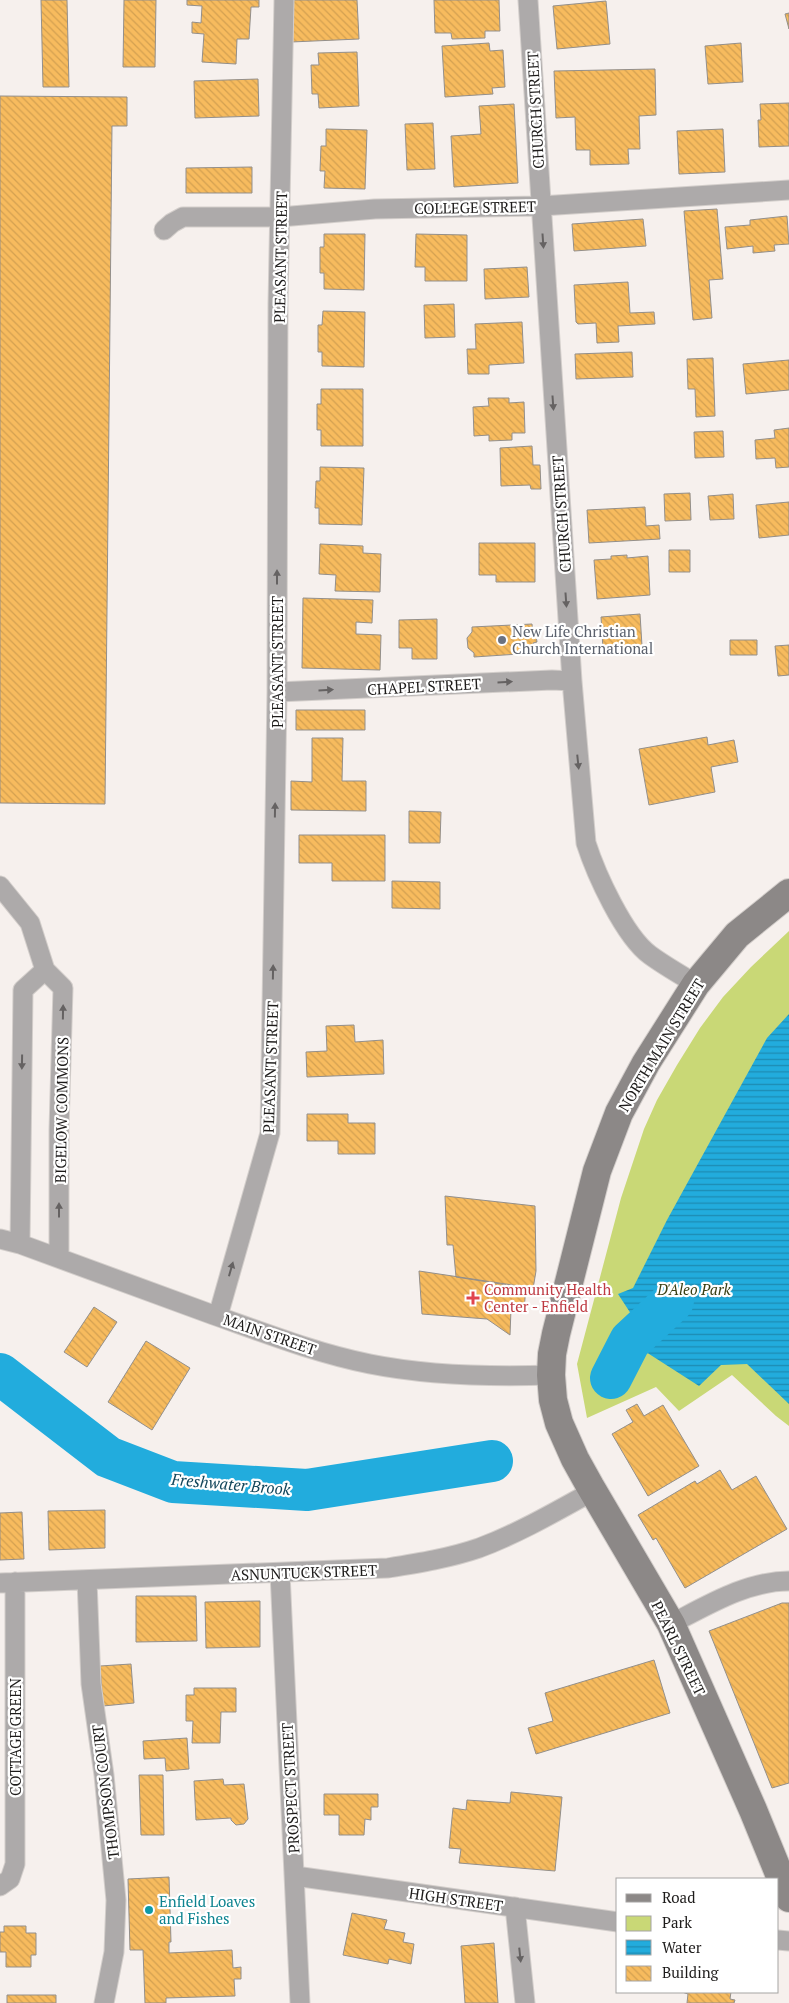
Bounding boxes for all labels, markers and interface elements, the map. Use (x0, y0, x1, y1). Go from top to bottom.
street label: CHURCH STREET (522, 51, 548, 169)
street label: PLEASANT STREET (269, 191, 291, 323)
street label: COLLEGE STREET (414, 196, 536, 218)
one-way arrow (539, 233, 547, 249)
one-way arrow (550, 395, 558, 411)
street label: CHURCH STREET (547, 455, 575, 573)
one-way arrow (273, 569, 281, 585)
one-way arrow (563, 592, 571, 608)
street label: PLEASANT STREET (267, 596, 287, 728)
place label: New Life Christian Church International (512, 621, 653, 658)
marker: New Life Christian Church International (496, 634, 508, 646)
street label: CHAPEL STREET (367, 673, 481, 699)
one-way arrow (498, 678, 514, 686)
one-way arrow (318, 686, 334, 694)
one-way arrow (574, 754, 582, 770)
one-way arrow (271, 801, 279, 817)
one-way arrow (269, 964, 277, 980)
street label: NORTH MAIN STREET (613, 975, 709, 1115)
street label: PLEASANT STREET (258, 1001, 282, 1133)
one-way arrow (59, 1004, 67, 1020)
street label: BIGELOW COMMONS (50, 1037, 72, 1183)
one-way arrow (18, 1054, 26, 1070)
one-way arrow (55, 1201, 63, 1217)
one-way arrow (227, 1262, 235, 1277)
place label: Community Health Center - Enfield (484, 1279, 611, 1316)
park label: D'Aleo Park (656, 1279, 732, 1299)
marker: Community Health Center - Enfield (466, 1291, 480, 1305)
street label: MAIN STREET (221, 1309, 319, 1359)
water label: Freshwater Brook (170, 1468, 292, 1500)
street label: ASNUNTUCK STREET (231, 1559, 377, 1585)
street label: PEARL STREET (647, 1597, 711, 1699)
street label: COTTAGE GREEN (5, 1678, 25, 1796)
street label: PROSPECT STREET (277, 1722, 303, 1854)
street label: THOMPSON COURT (87, 1723, 123, 1861)
legend (616, 1878, 779, 1993)
street label: HIGH STREET (408, 1883, 504, 1915)
text: Road (662, 1887, 695, 1907)
place label: Enfield Loaves and Fishes (159, 1891, 255, 1928)
marker: Enfield Loaves and Fishes (143, 1904, 155, 1916)
text: Park (662, 1912, 692, 1932)
text: Water (662, 1937, 702, 1957)
one-way arrow (516, 1948, 524, 1964)
text: Building (662, 1962, 720, 1982)

